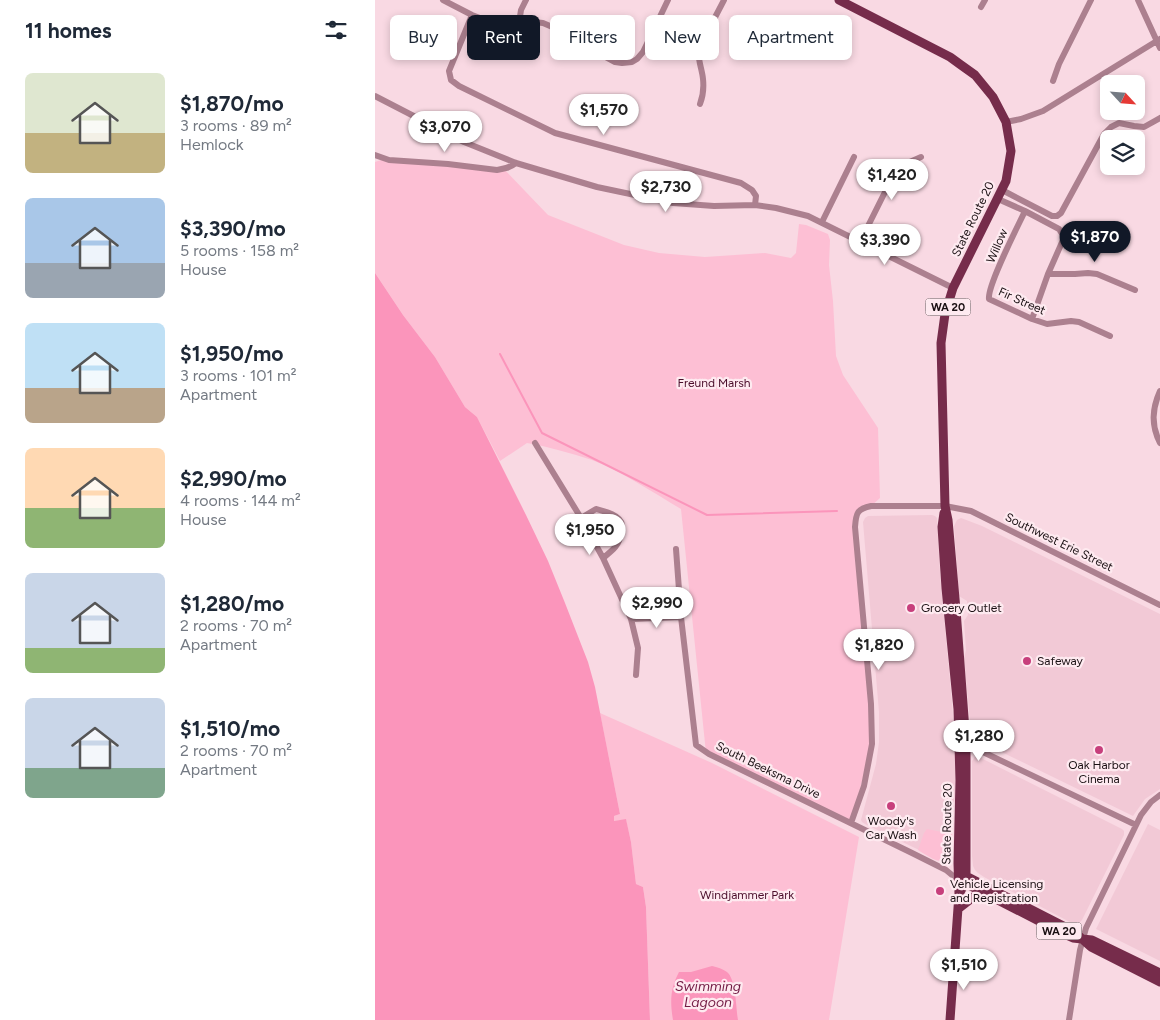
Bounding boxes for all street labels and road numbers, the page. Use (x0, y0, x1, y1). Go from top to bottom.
street label: State Route 20 (949, 179, 997, 259)
street label: Willow (983, 226, 1011, 265)
street label: Fir Street (996, 284, 1048, 318)
road number: WA 20 (925, 298, 971, 316)
street label: Southwest Erie Street (1003, 510, 1116, 574)
street label: South Beeksma Drive (714, 739, 823, 801)
street label: State Route 20 (939, 783, 955, 865)
road number: WA 20 (1037, 922, 1081, 939)

